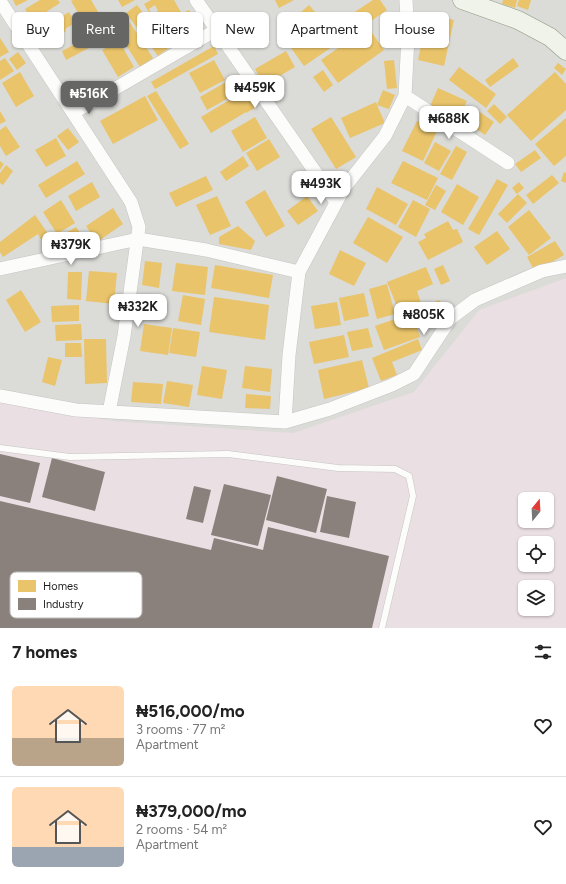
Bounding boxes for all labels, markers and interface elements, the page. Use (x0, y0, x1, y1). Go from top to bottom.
chip: Buy (12, 12, 64, 48)
chip: Rent (72, 12, 129, 48)
chip: Filters (137, 12, 203, 48)
chip: New (211, 12, 269, 48)
chip: Apartment (277, 12, 372, 48)
chip: House (380, 12, 449, 48)
pin: ₦459K (227, 75, 283, 109)
text: ₦459K (234, 80, 276, 95)
pin: ₦516K (61, 81, 117, 115)
text: ₦516K (70, 86, 108, 101)
pin: ₦688K (421, 106, 477, 140)
text: ₦688K (428, 111, 470, 126)
pin: ₦493K (293, 171, 349, 205)
text: ₦493K (300, 176, 342, 191)
pin: ₦379K (43, 232, 99, 266)
text: ₦379K (51, 237, 91, 252)
pin: ₦332K (110, 294, 166, 328)
text: ₦332K (118, 299, 158, 314)
pin: ₦805K (396, 302, 452, 336)
text: ₦805K (403, 307, 445, 322)
north arrow (518, 492, 554, 528)
map controls (518, 492, 554, 616)
button: locate (518, 536, 554, 572)
legend (10, 572, 142, 618)
text: Homes (43, 580, 78, 593)
button: layers (518, 580, 554, 616)
text: Industry (43, 598, 84, 611)
icon: filters (532, 641, 554, 663)
text: 7 homes (12, 642, 77, 662)
text: ₦516,000/mo (136, 701, 245, 721)
icon: home (44, 702, 92, 750)
icon: heart (532, 715, 554, 737)
text: 3 rooms · 77 m² (136, 722, 226, 737)
text: Apartment (136, 737, 199, 752)
text: ₦379,000/mo (136, 801, 247, 821)
icon: home (44, 803, 92, 851)
icon: heart (532, 816, 554, 838)
text: 2 rooms · 54 m² (136, 822, 227, 837)
text: Apartment (136, 837, 199, 852)

